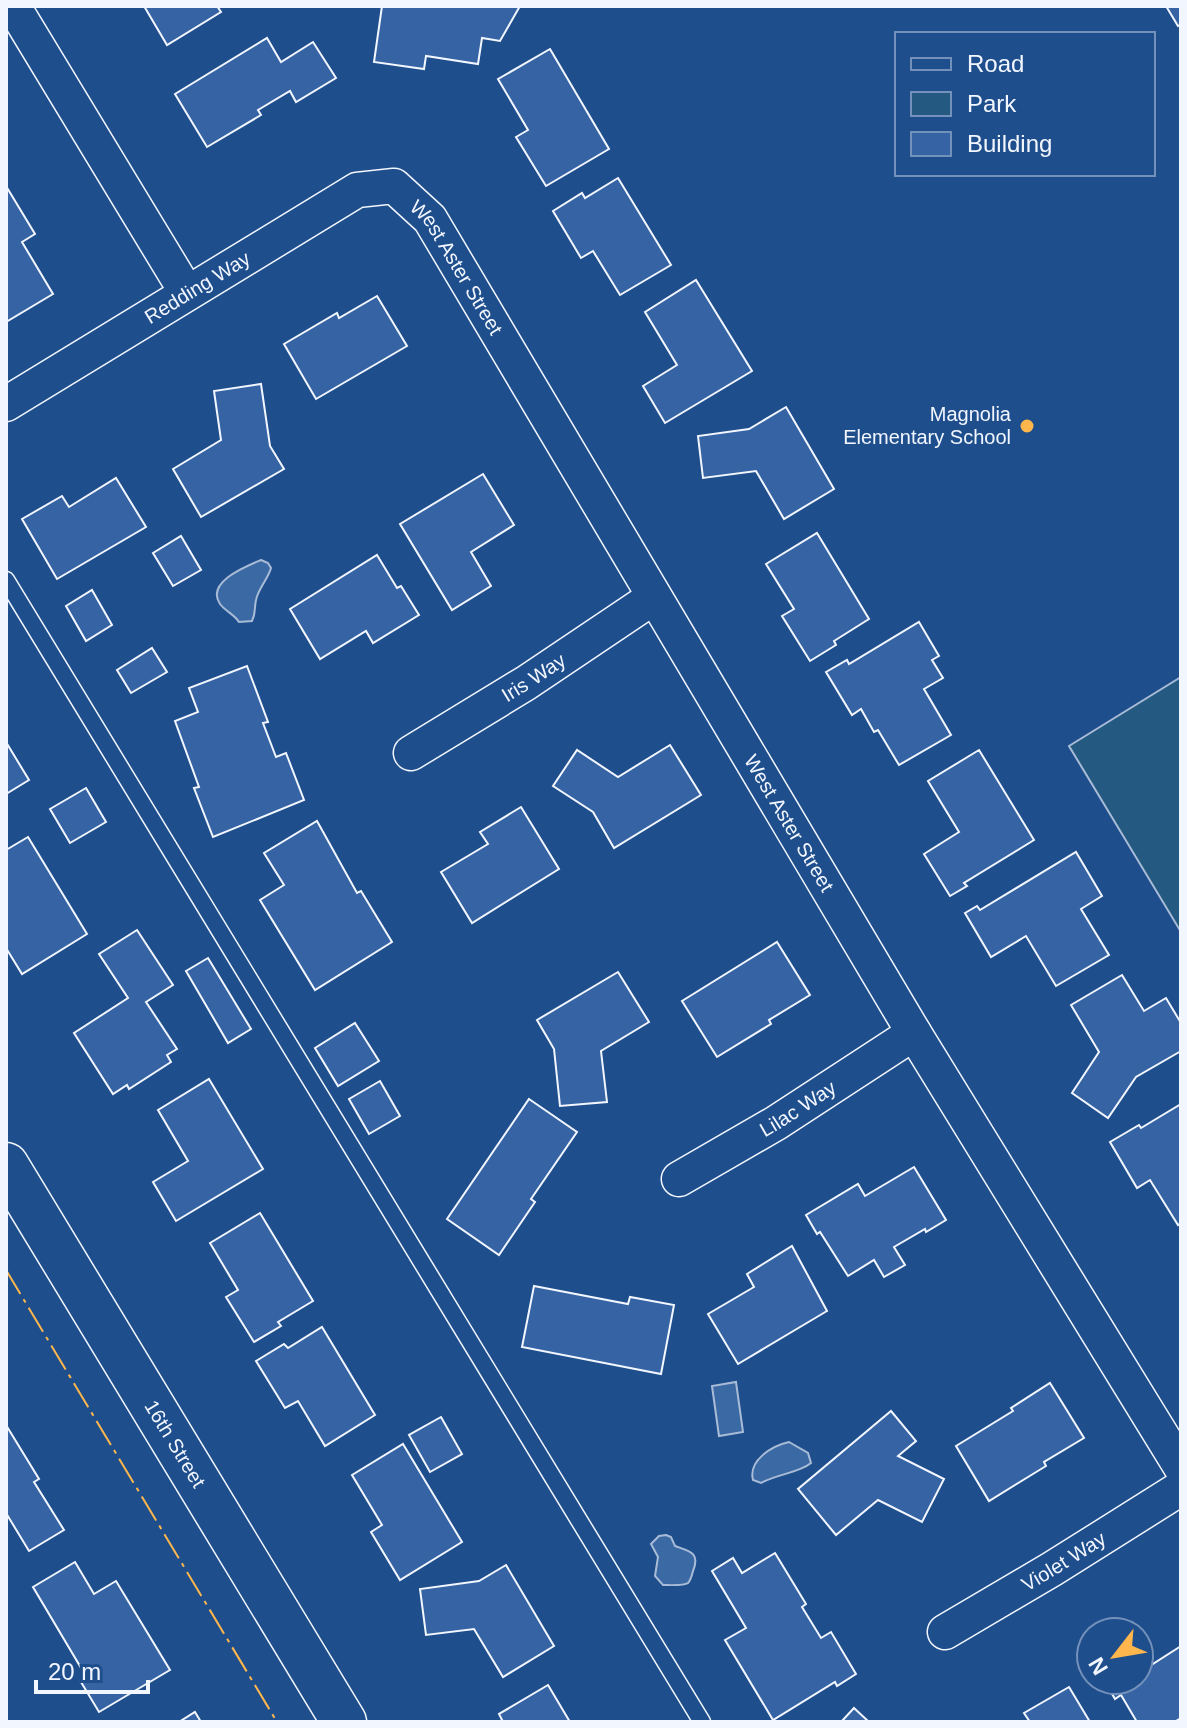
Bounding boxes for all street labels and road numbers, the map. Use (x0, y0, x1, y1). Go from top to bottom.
street label: West Aster Street (406, 195, 507, 339)
street label: Redding Way (141, 247, 254, 328)
street label: Iris Way (498, 649, 570, 706)
street label: West Aster Street (740, 751, 839, 896)
street label: Lilac Way (756, 1076, 840, 1141)
street label: 16th Street (140, 1396, 210, 1492)
street label: Violet Way (1018, 1527, 1110, 1595)

